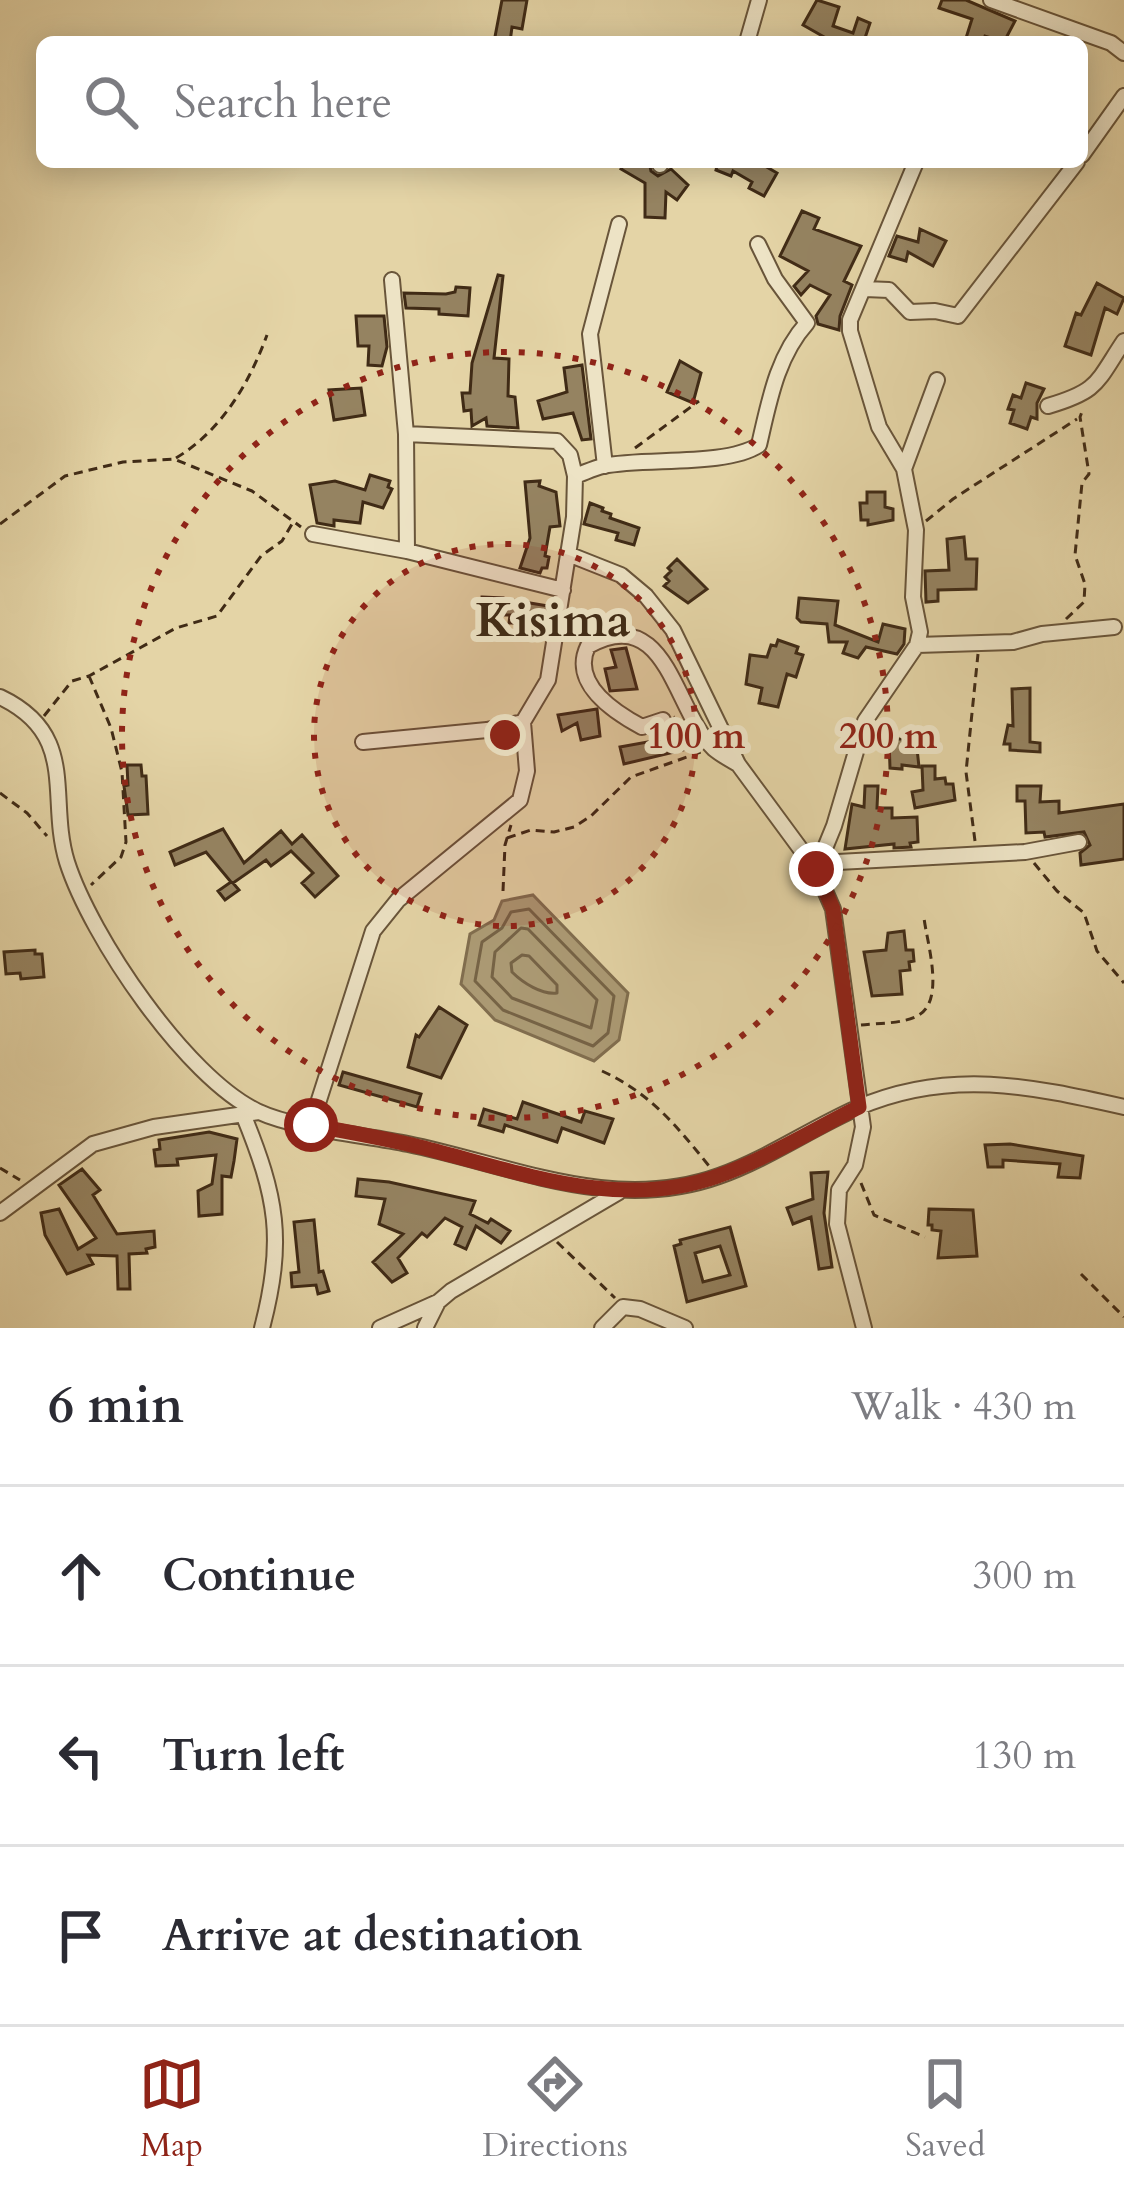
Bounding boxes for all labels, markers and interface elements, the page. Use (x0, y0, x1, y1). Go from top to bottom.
search box (36, 36, 1088, 168)
icon: search (78, 69, 144, 135)
text: Search here (174, 72, 392, 133)
district label: Kisima (475, 588, 631, 653)
text: 100 m (647, 712, 746, 761)
text: 200 m (839, 712, 938, 761)
centre of rings (484, 714, 526, 756)
route end (789, 842, 843, 896)
route start (284, 1098, 338, 1152)
text: 6 min (48, 1371, 184, 1441)
text: Walk · 430 m (851, 1380, 1076, 1433)
icon: ahead (48, 1543, 114, 1609)
text: Continue (162, 1545, 356, 1606)
text: 300 m (973, 1549, 1076, 1602)
icon: left (48, 1723, 114, 1789)
text: Turn left (162, 1725, 344, 1786)
text: 130 m (973, 1729, 1076, 1782)
icon: arrive (48, 1903, 114, 1969)
text: Arrive at destination (162, 1905, 582, 1966)
tab: Map (139, 2051, 205, 2168)
tab: Directions (482, 2051, 628, 2168)
tab: Saved (905, 2051, 985, 2168)

